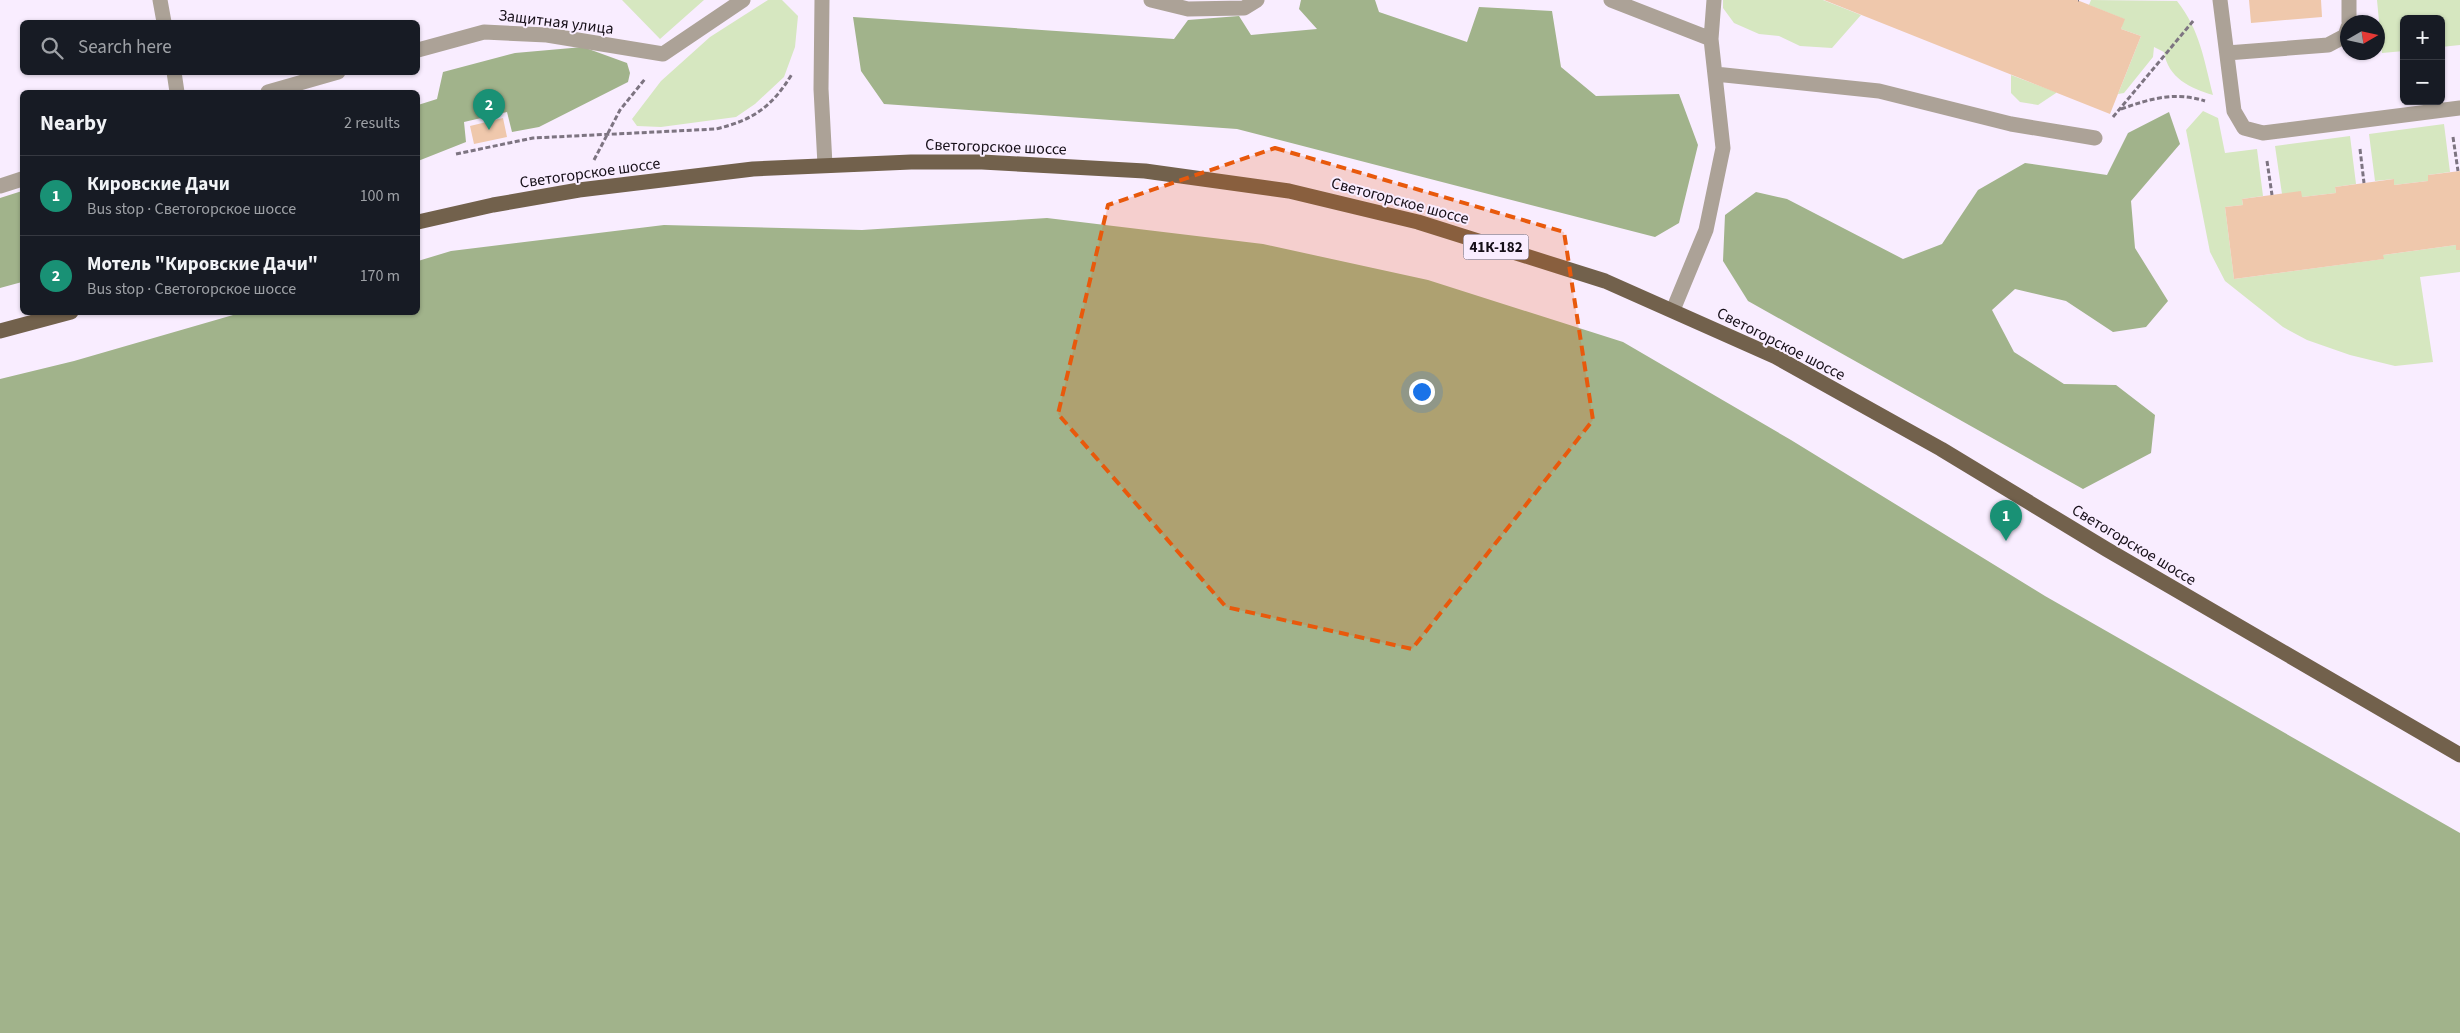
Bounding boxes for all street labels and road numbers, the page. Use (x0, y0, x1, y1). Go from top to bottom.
street label: Защитная улица (497, 4, 615, 40)
street label: Светогорское шоссе (925, 134, 1067, 160)
street label: Светогорское шоссе (518, 152, 662, 194)
street label: Светогорское шоссе (1329, 172, 1471, 230)
road number: 41К-182 (1464, 234, 1528, 260)
street label: Светогорское шоссе (1713, 302, 1849, 386)
street label: Светогорское шоссе (2068, 499, 2200, 591)

